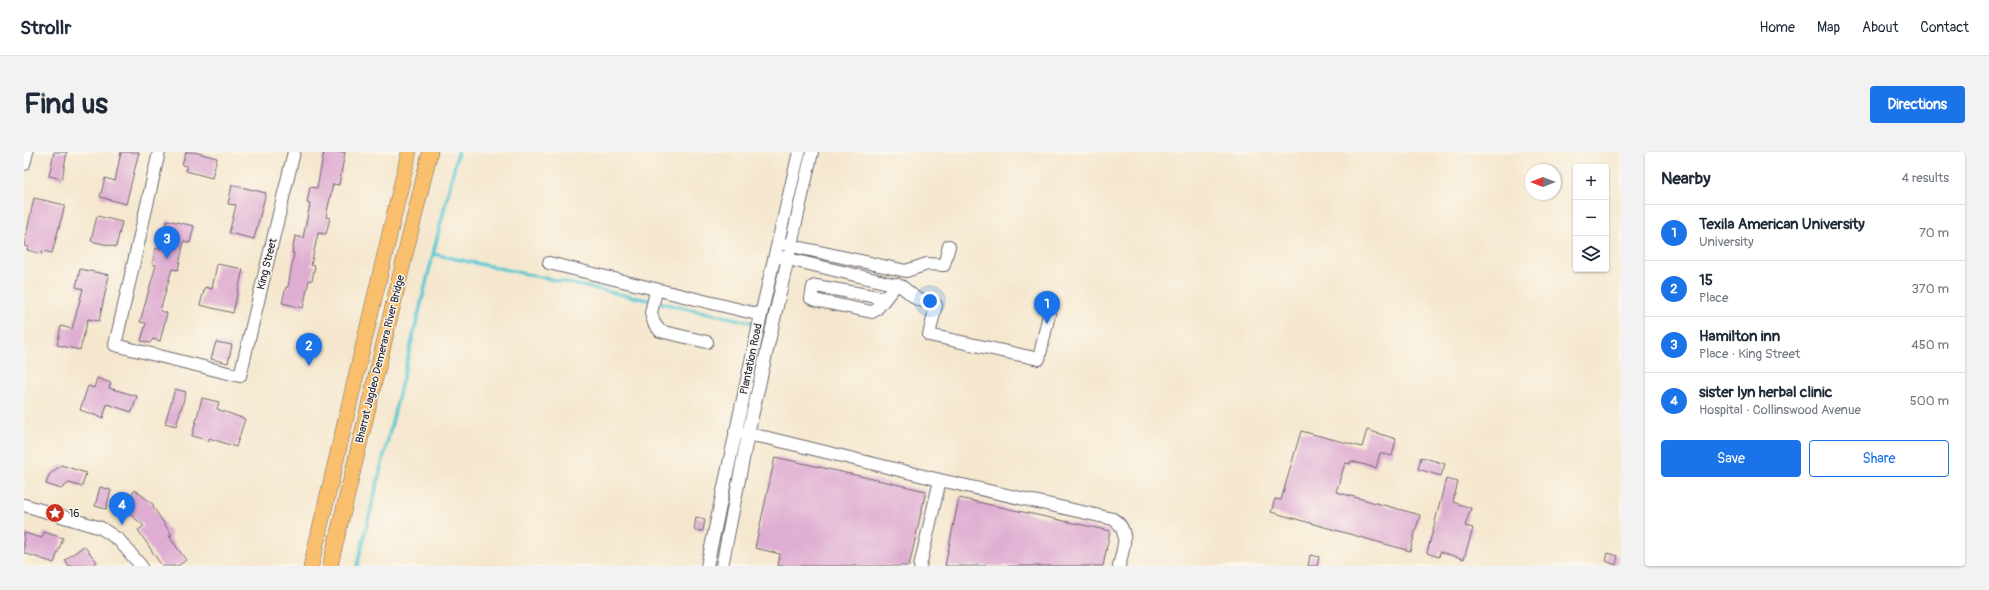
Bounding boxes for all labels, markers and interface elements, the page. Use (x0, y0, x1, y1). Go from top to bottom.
text: Strollr (20, 16, 71, 40)
text: Home (1760, 19, 1795, 36)
text: Map (1817, 19, 1840, 36)
text: About (1862, 19, 1898, 36)
text: Contact (1920, 19, 1969, 36)
button: Directions (1870, 86, 1965, 123)
text: Find us (24, 87, 108, 122)
north arrow (1525, 164, 1561, 200)
map controls (1573, 164, 1609, 272)
button: + (1573, 164, 1609, 200)
text: Nearby (1661, 168, 1710, 189)
text: 4 results (1902, 170, 1949, 186)
button: − (1573, 200, 1609, 236)
text: Texila American University (1699, 215, 1865, 234)
text: 1 (1671, 225, 1677, 241)
text: 70 m (1919, 225, 1949, 241)
pin: 3 (154, 226, 180, 259)
text: University (1699, 234, 1753, 250)
street label: King Street (254, 236, 280, 291)
button: layers (1573, 236, 1609, 272)
text: 15 (1699, 271, 1713, 290)
street label: Bharrat Jagdeo Demerara River Bridge (353, 273, 407, 444)
text: 2 (1670, 281, 1678, 297)
text: 370 m (1912, 281, 1949, 297)
text: Place (1699, 290, 1728, 306)
your location (920, 291, 940, 311)
pin: 1 (1034, 291, 1060, 324)
street label: Plantation Road (737, 322, 765, 396)
text: Hamilton inn (1699, 327, 1780, 346)
pin: 2 (296, 333, 322, 366)
text: 3 (1670, 337, 1678, 353)
text: 450 m (1911, 337, 1949, 353)
text: Place · King Street (1699, 346, 1800, 362)
text: sister lyn herbal clinic (1699, 383, 1832, 402)
text: 4 (1670, 393, 1678, 409)
text: 500 m (1910, 393, 1949, 409)
text: Hospital · Collinswood Avenue (1699, 402, 1861, 418)
button: Save (1661, 440, 1801, 477)
button: Share (1809, 440, 1949, 477)
pin: 4 (109, 492, 135, 525)
place icon: 16 (44, 502, 66, 524)
place label: 16 (69, 507, 80, 520)

